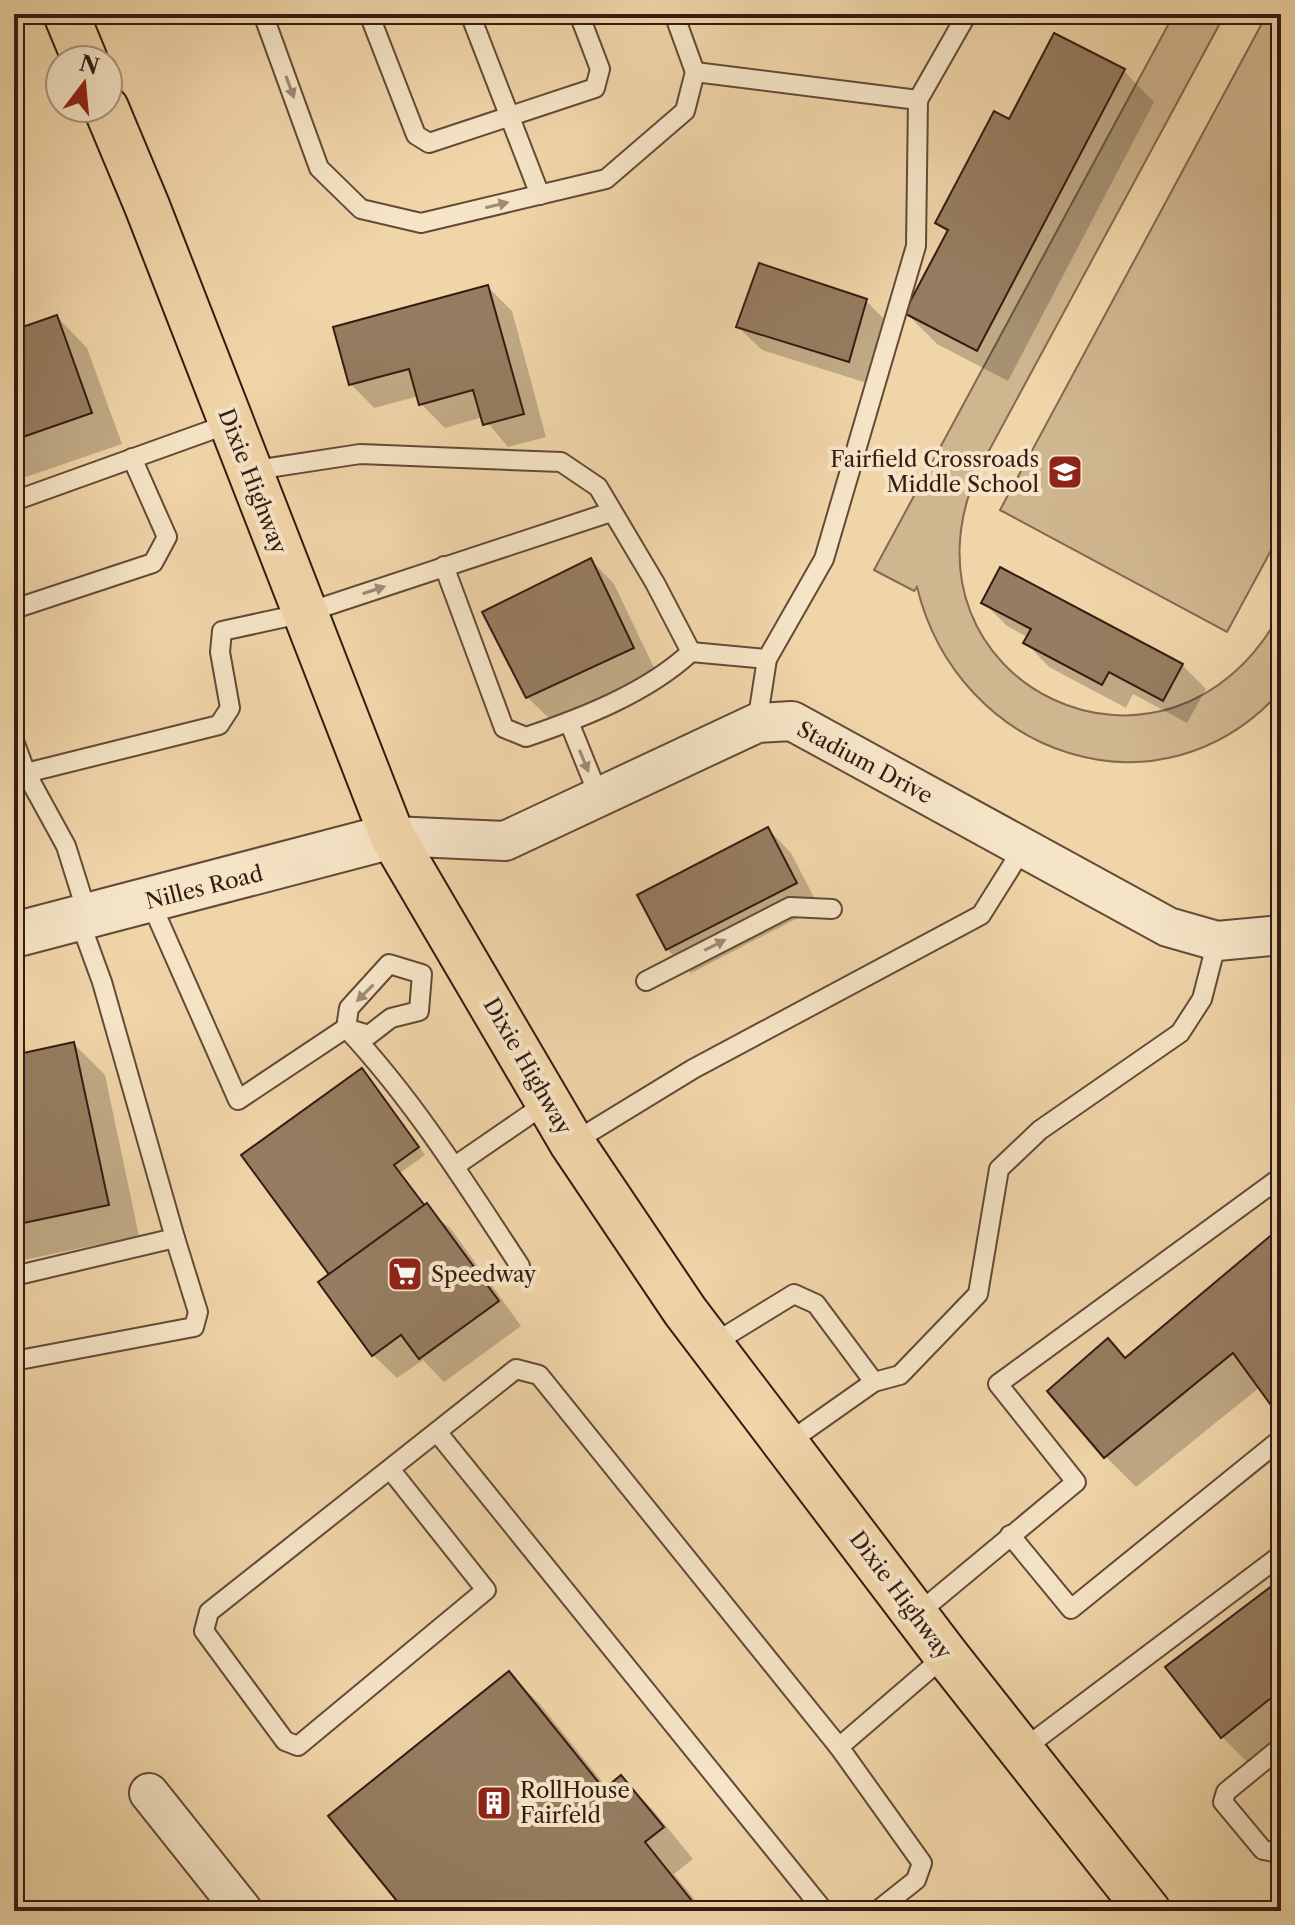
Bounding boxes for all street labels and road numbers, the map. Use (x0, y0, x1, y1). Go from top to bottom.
street label: Dixie Highway (212, 405, 293, 558)
street label: Stadium Drive (792, 715, 937, 810)
street label: Nilles Road (143, 860, 266, 915)
street label: Dixie Highway (478, 993, 578, 1140)
street label: Dixie Highway (844, 1526, 958, 1665)

